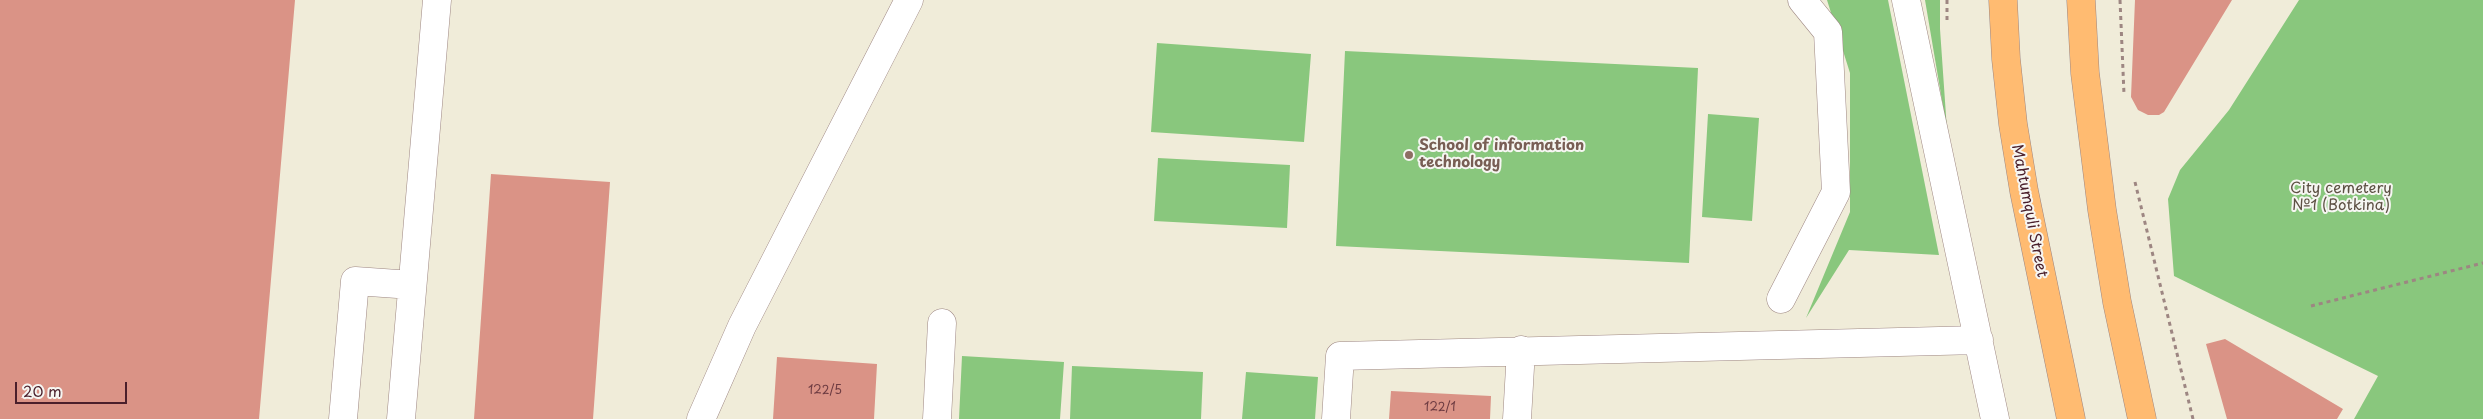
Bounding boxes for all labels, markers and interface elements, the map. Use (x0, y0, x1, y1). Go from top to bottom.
place label: School of information technology (1419, 137, 1584, 172)
street label: Mahtumquli Street (2007, 143, 2051, 279)
marker: School of information technology (1403, 149, 1415, 161)
park label: City cemetery №1 (Botkina) (2290, 180, 2392, 215)
scale bar (18, 372, 130, 404)
text: 20 m (23, 379, 62, 402)
house number: 122/5 (808, 384, 842, 398)
house number: 122/1 (1424, 401, 1456, 415)

